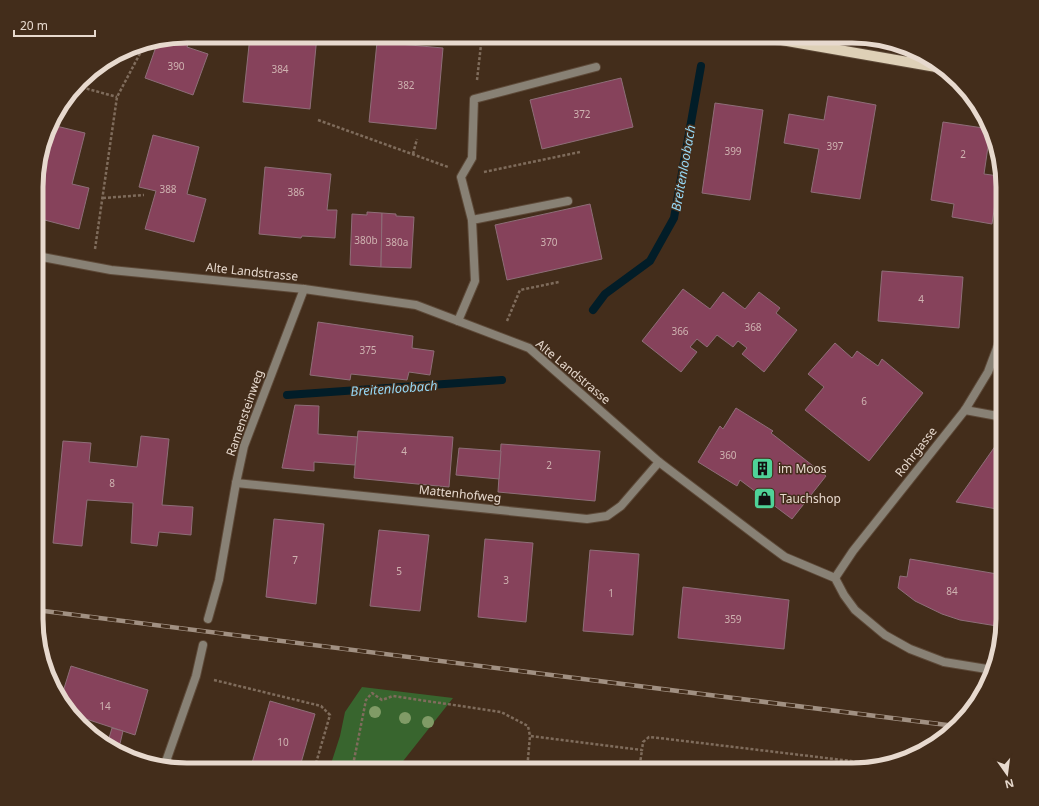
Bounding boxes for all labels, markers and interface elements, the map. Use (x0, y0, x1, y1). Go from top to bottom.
scale bar (14, 12, 95, 38)
text: 20 m (20, 17, 48, 34)
house number: 390 (167, 59, 185, 73)
house number: 384 (271, 62, 289, 76)
house number: 382 (397, 78, 415, 92)
house number: 372 (573, 107, 591, 121)
water label: Breitenloobach (667, 123, 699, 213)
house number: 397 (826, 139, 844, 153)
house number: 399 (724, 144, 742, 158)
house number: 2 (960, 147, 966, 161)
house number: 388 (159, 182, 177, 196)
house number: 386 (287, 185, 305, 199)
house number: 380b (354, 233, 378, 247)
house number: 380a (386, 235, 408, 249)
house number: 370 (540, 235, 558, 249)
street label: Alte Landstrasse (205, 258, 299, 285)
house number: 4 (918, 292, 924, 306)
house number: 368 (744, 320, 762, 334)
house number: 366 (671, 324, 689, 338)
street label: Alte Landstrasse (532, 335, 614, 408)
house number: 375 (359, 343, 377, 357)
street label: Ramensteinweg (222, 367, 267, 458)
water label: Breitenloobach (350, 376, 438, 400)
house number: 6 (861, 394, 867, 408)
street label: Rohrgasse (891, 423, 941, 480)
house number: 4 (401, 444, 407, 458)
house number: 360 (719, 448, 737, 462)
building icon: im Moos (750, 456, 776, 482)
house number: 2 (546, 458, 552, 472)
place label: im Moos (778, 460, 827, 477)
house number: 8 (109, 476, 115, 490)
street label: Mattenhofweg (418, 481, 502, 506)
shop icon: Tauchshop (751, 486, 777, 512)
place label: Tauchshop (780, 490, 841, 507)
house number: 7 (292, 553, 298, 567)
house number: 5 (396, 564, 402, 578)
house number: 3 (503, 573, 509, 587)
house number: 84 (946, 584, 958, 598)
house number: 1 (608, 586, 614, 600)
house number: 359 (724, 612, 742, 626)
house number: 14 (99, 699, 111, 713)
house number: 10 (277, 735, 289, 749)
north arrow (987, 754, 1027, 794)
text: N (1003, 776, 1016, 793)

